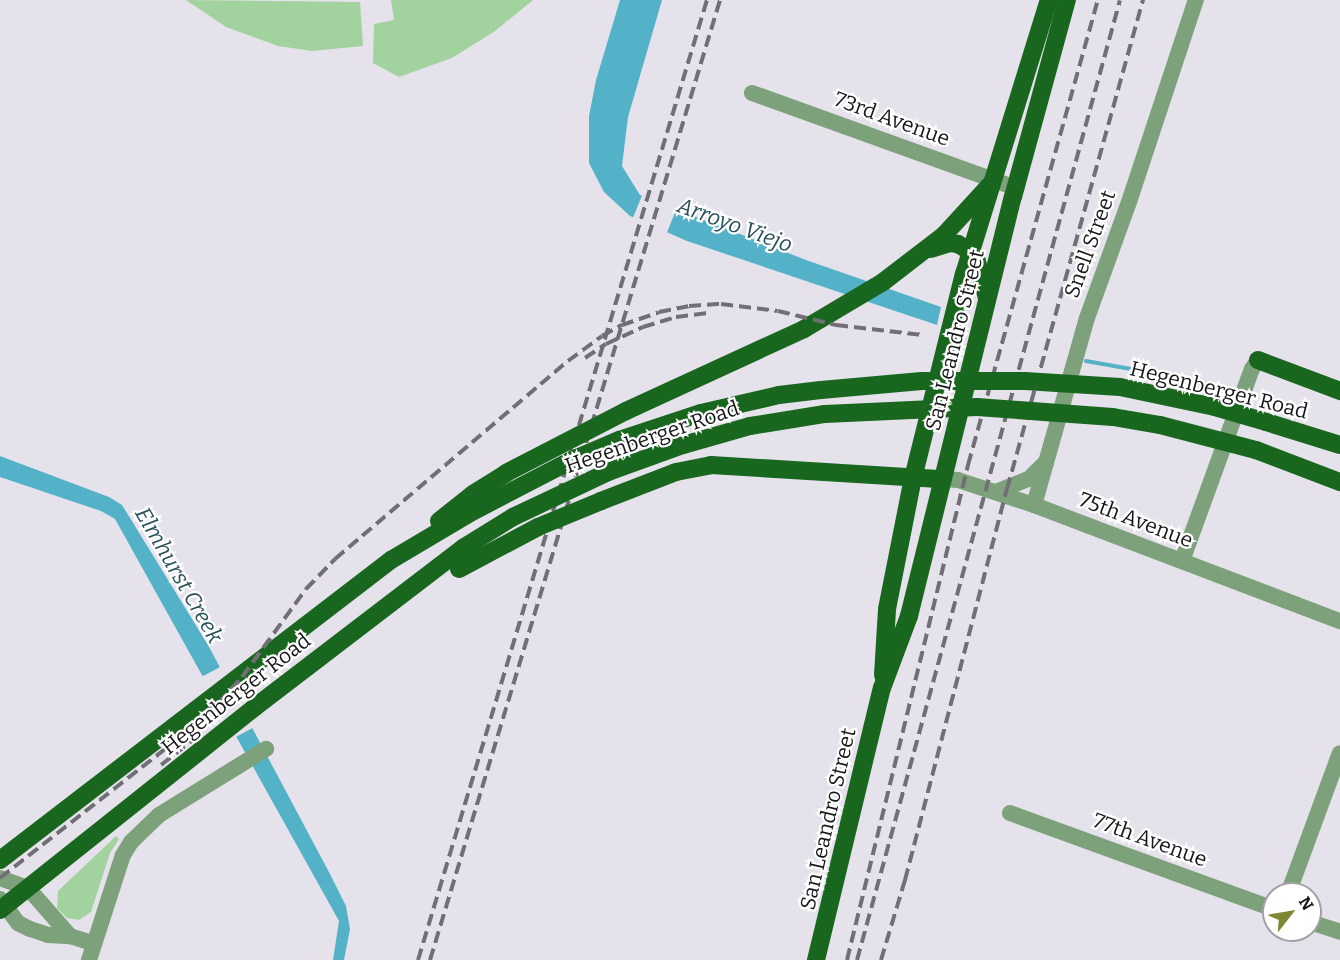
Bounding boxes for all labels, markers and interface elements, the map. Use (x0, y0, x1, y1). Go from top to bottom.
street label: 73rd Avenue (831, 86, 953, 152)
street label: Snell Street (1059, 187, 1121, 301)
water label: Arroyo Viejo (674, 192, 796, 258)
street label: San Leandro Street (920, 247, 990, 433)
street label: Hegenberger Road (1127, 356, 1311, 424)
street label: Hegenberger Road (562, 395, 742, 479)
street label: 75th Avenue (1076, 487, 1196, 553)
water label: Elmhurst Creek (129, 502, 229, 648)
street label: Hegenberger Road (156, 628, 316, 760)
street label: San Leandro Street (795, 726, 861, 912)
street label: 77th Avenue (1089, 808, 1211, 872)
north arrow (1262, 882, 1322, 942)
text: N (1295, 893, 1317, 914)

